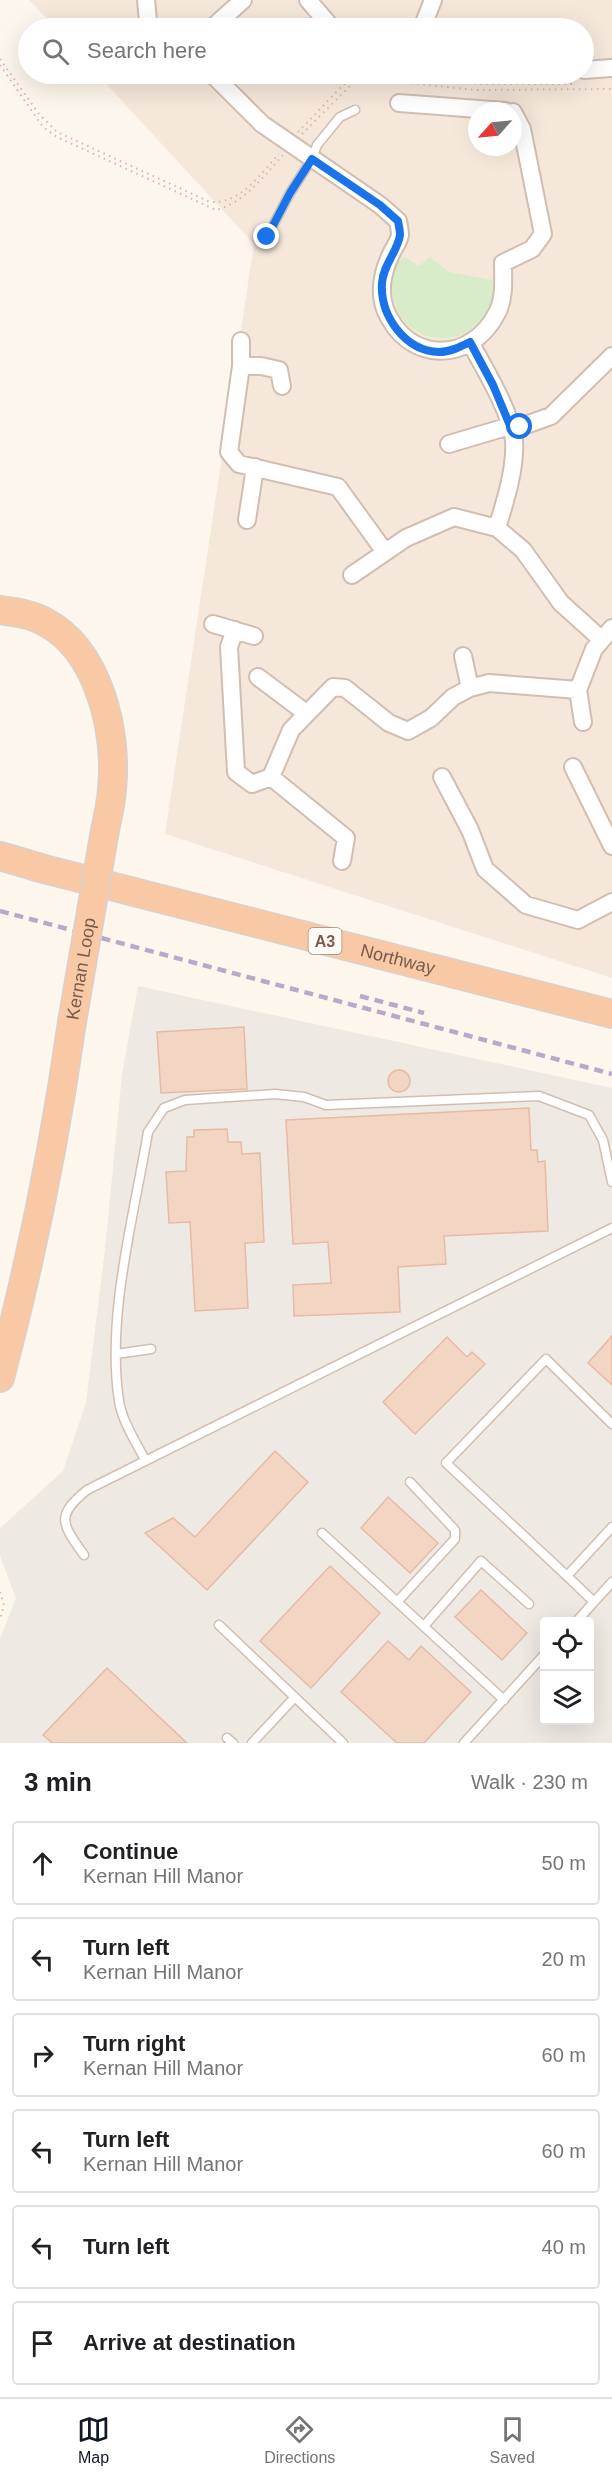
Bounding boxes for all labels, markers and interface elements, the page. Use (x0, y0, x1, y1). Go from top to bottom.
search box (18, 18, 594, 84)
icon: search (39, 35, 72, 68)
text: Search here (87, 38, 207, 63)
north arrow (468, 102, 522, 156)
route end (253, 223, 279, 249)
route start (506, 413, 532, 439)
street label: Kernan Loop (63, 916, 100, 1021)
road number: A3 (308, 928, 342, 954)
street label: Northway (358, 940, 437, 978)
map controls (540, 1617, 594, 1725)
button: locate (540, 1617, 594, 1671)
button: layers (540, 1671, 594, 1725)
text: 3 min (24, 1767, 92, 1797)
text: Walk · 230 m (471, 1771, 588, 1793)
text: Continue (83, 1839, 178, 1864)
icon: ahead (26, 1847, 59, 1880)
text: 50 m (542, 1852, 586, 1874)
text: Kernan Hill Manor (83, 1865, 243, 1887)
text: Turn left (83, 1935, 169, 1960)
icon: left (26, 1943, 59, 1976)
text: 20 m (542, 1948, 586, 1970)
text: Kernan Hill Manor (83, 1961, 243, 1983)
text: Turn right (83, 2031, 185, 2056)
icon: right (26, 2039, 59, 2072)
text: 60 m (542, 2044, 586, 2066)
text: Kernan Hill Manor (83, 2057, 243, 2079)
text: Turn left (83, 2127, 169, 2152)
icon: left (26, 2135, 59, 2168)
text: 60 m (542, 2140, 586, 2162)
text: Kernan Hill Manor (83, 2153, 243, 2175)
icon: left (26, 2231, 59, 2264)
text: Turn left (83, 2234, 169, 2259)
text: 40 m (542, 2236, 586, 2258)
icon: arrive (26, 2327, 59, 2360)
text: Arrive at destination (83, 2330, 296, 2355)
tab: Map (77, 2413, 110, 2467)
tab: Directions (264, 2413, 335, 2467)
tab: Saved (490, 2413, 535, 2467)

